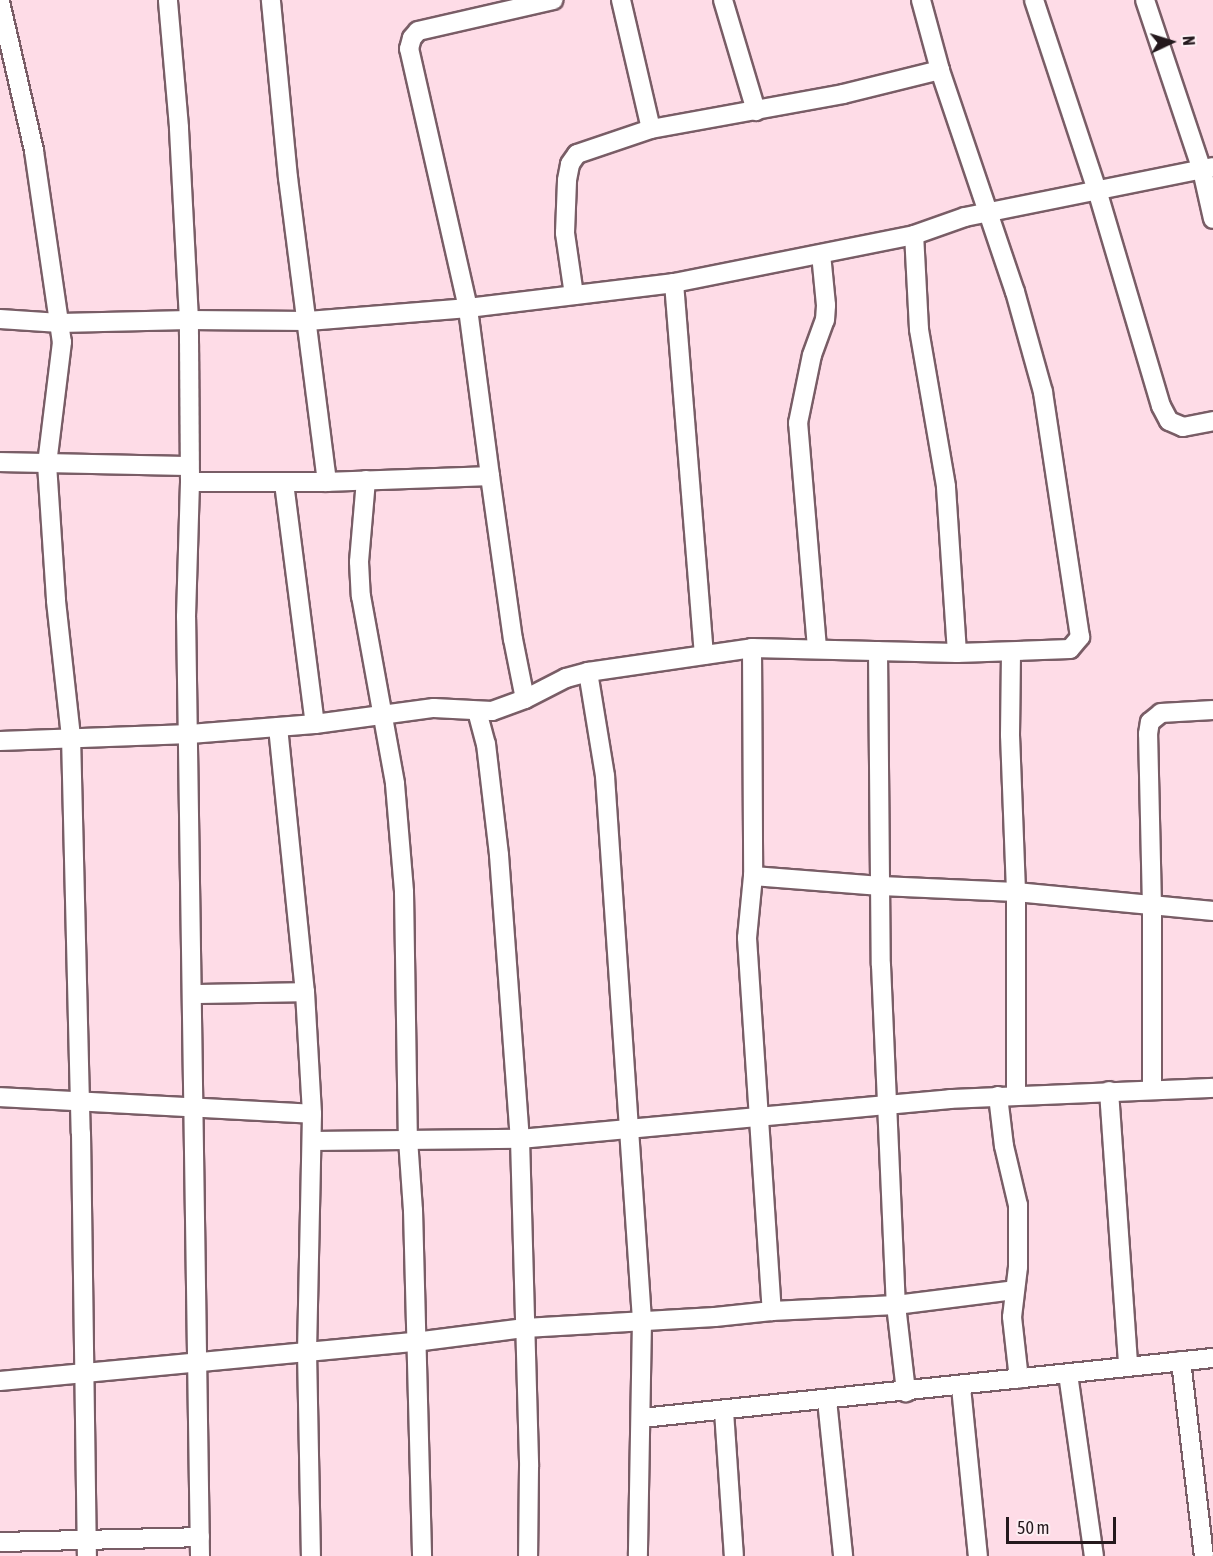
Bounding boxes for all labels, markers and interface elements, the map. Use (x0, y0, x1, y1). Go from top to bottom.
north arrow (1141, 12, 1201, 72)
text: N (1180, 35, 1198, 46)
scale bar (1009, 1505, 1118, 1543)
text: 50 m (1017, 1517, 1049, 1538)

